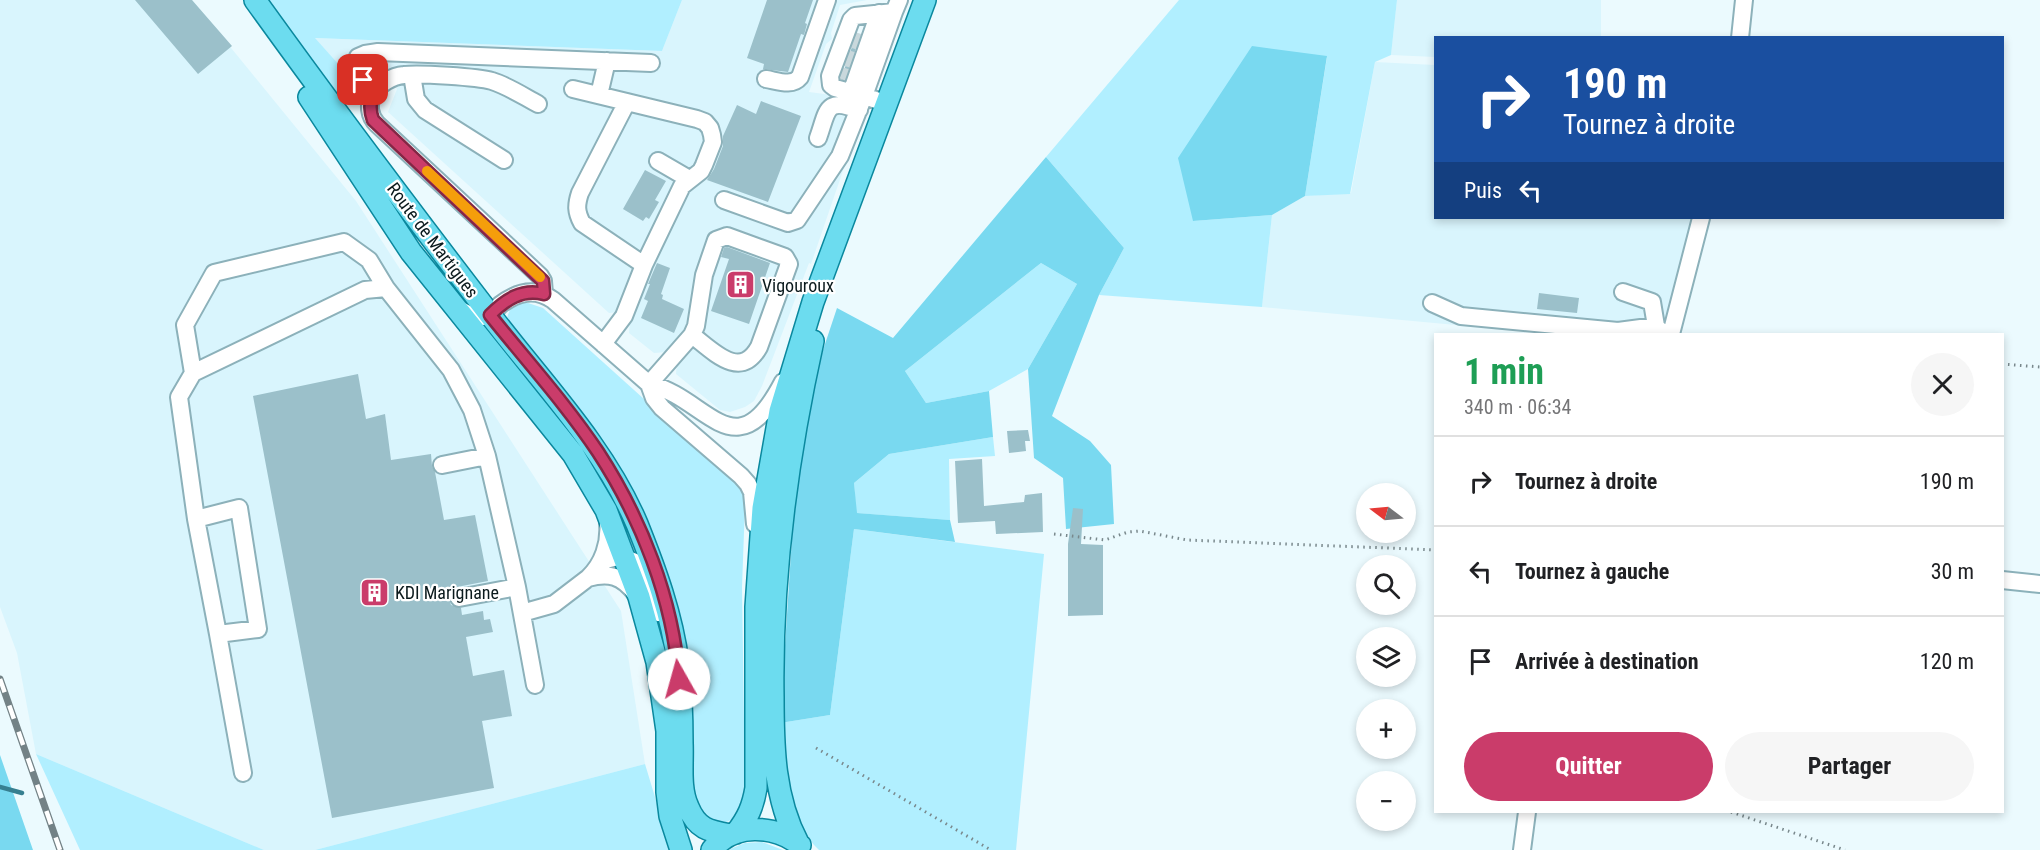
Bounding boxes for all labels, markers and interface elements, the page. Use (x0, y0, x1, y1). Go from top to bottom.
pin (337, 54, 388, 105)
text: 190 m (1563, 59, 1668, 108)
icon: right (1464, 60, 1542, 138)
icon: arrive (346, 63, 379, 96)
text: Tournez à droite (1563, 109, 1735, 141)
icon: left (1514, 174, 1547, 207)
street label: Route de Martigues (383, 178, 483, 302)
text: Puis (1464, 178, 1502, 203)
building icon: Vigouroux (725, 269, 757, 301)
place label: Vigouroux (762, 275, 834, 296)
text: 1 min (1464, 351, 1544, 393)
button: close (1911, 353, 1974, 416)
text: 340 m · 06:34 (1464, 395, 1571, 419)
icon: right (1464, 465, 1497, 498)
text: Tournez à droite (1515, 469, 1657, 494)
text: 190 m (1920, 469, 1974, 494)
north arrow (1356, 483, 1416, 543)
map controls (1356, 483, 1416, 831)
button: search (1356, 555, 1416, 615)
icon: left (1464, 555, 1497, 588)
text: Tournez à gauche (1515, 559, 1669, 584)
text: 30 m (1931, 559, 1974, 584)
building icon: KDI Marignane (358, 576, 390, 608)
place label: KDI Marignane (395, 582, 499, 603)
button: layers (1356, 627, 1416, 687)
icon: arrive (1464, 645, 1497, 678)
position arrow (647, 647, 711, 711)
text: Arrivée à destination (1515, 649, 1699, 674)
text: 120 m (1920, 649, 1974, 674)
button: + (1356, 699, 1416, 759)
button: Quitter (1464, 732, 1713, 801)
button: Partager (1725, 732, 1974, 801)
button: − (1356, 771, 1416, 831)

